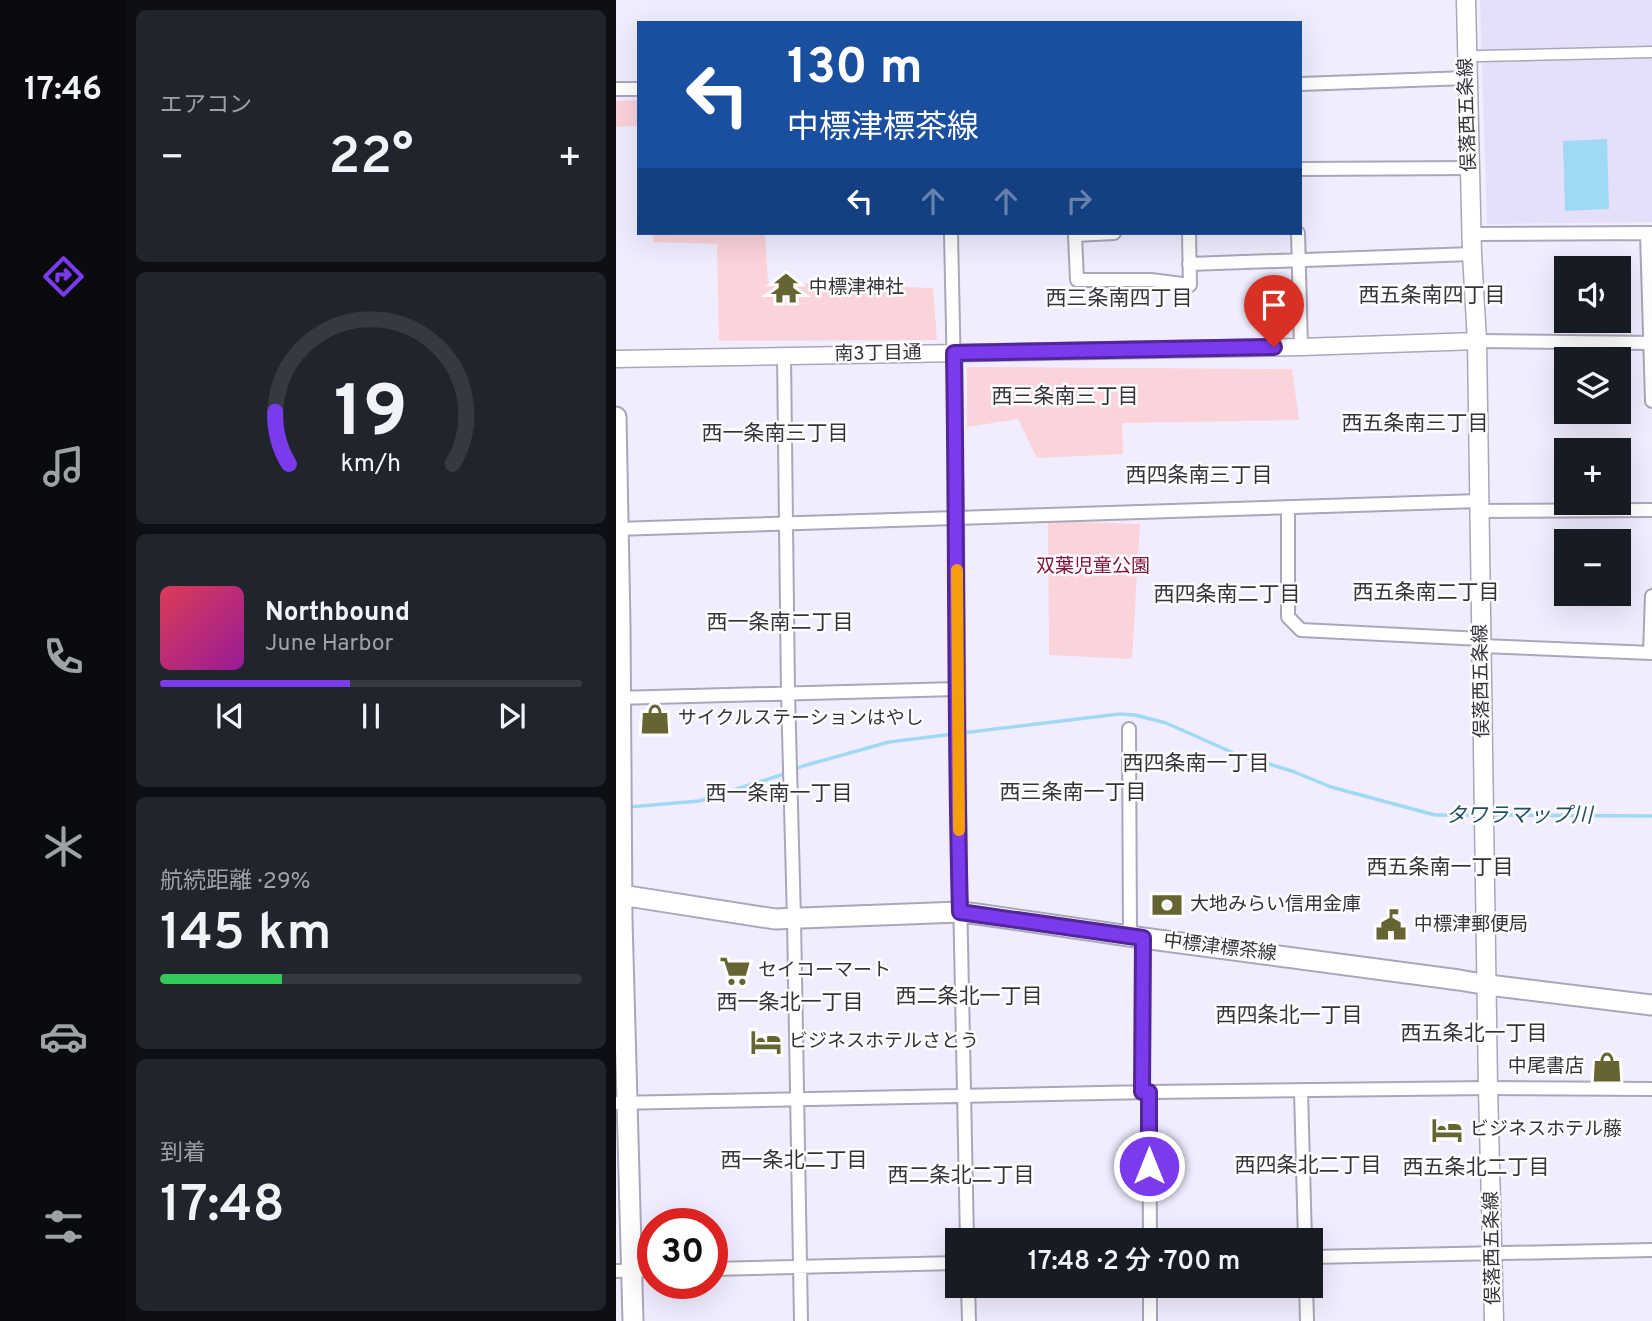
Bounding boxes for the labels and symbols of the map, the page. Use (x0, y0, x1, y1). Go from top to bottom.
street label: 俣落西五条線 (1454, 58, 1482, 172)
temple icon: 中標津神社 (769, 271, 803, 305)
pin (1244, 275, 1304, 347)
place label: 中標津神社 (809, 276, 904, 300)
district label: 西五条南四丁目 (1359, 283, 1506, 310)
district label: 西三条南四丁目 (1046, 286, 1193, 313)
street label: 南3丁目通 (834, 341, 922, 367)
district label: 西三条南三丁目 (992, 384, 1139, 411)
district label: 西五条南三丁目 (1342, 411, 1489, 438)
district label: 西一条南三丁目 (702, 421, 849, 448)
district label: 西四条南三丁目 (1126, 463, 1273, 490)
park label: 双葉児童公園 (1036, 555, 1150, 579)
district label: 西五条南二丁目 (1353, 580, 1500, 607)
district label: 西四条南二丁目 (1154, 582, 1301, 609)
district label: 西一条南二丁目 (707, 610, 854, 637)
street label: 俣落西五条線 (1469, 624, 1495, 738)
shop icon: サイクルステーションはやし (638, 702, 672, 736)
place label: サイクルステーションはやし (678, 707, 924, 731)
district label: 西四条南一丁目 (1123, 751, 1270, 778)
district label: 西三条南一丁目 (1000, 780, 1147, 807)
district label: 西一条南一丁目 (706, 781, 853, 808)
water label: タワラマップ川 (1446, 803, 1594, 830)
district label: 西五条南一丁目 (1367, 855, 1514, 882)
bank icon: 大地みらい信用金庫 (1150, 888, 1184, 922)
place label: 大地みらい信用金庫 (1190, 893, 1361, 917)
public building icon: 中標津郵便局 (1374, 908, 1408, 942)
place label: 中標津郵便局 (1414, 913, 1528, 937)
street label: 中標津標茶線 (1162, 929, 1278, 967)
supermarket icon: セイコーマート (718, 954, 752, 988)
place label: セイコーマート (758, 959, 891, 983)
district label: 西二条北一丁目 (896, 984, 1043, 1011)
district label: 西一条北一丁目 (717, 990, 864, 1017)
district label: 西四条北一丁目 (1216, 1003, 1363, 1030)
district label: 西五条北一丁目 (1401, 1021, 1548, 1048)
hotel icon: ビジネスホテルさとう (749, 1025, 783, 1059)
place label: ビジネスホテルさとう (789, 1030, 979, 1054)
shop icon: 中尾書店 (1590, 1050, 1624, 1084)
place label: 中尾書店 (1508, 1055, 1584, 1079)
hotel icon: ビジネスホテル藤 (1430, 1113, 1464, 1147)
place label: ビジネスホテル藤 (1470, 1118, 1622, 1142)
position arrow (1112, 1129, 1186, 1203)
district label: 西一条北二丁目 (721, 1148, 868, 1175)
district label: 西四条北二丁目 (1235, 1153, 1382, 1180)
district label: 西五条北二丁目 (1403, 1155, 1550, 1182)
district label: 西二条北二丁目 (888, 1163, 1035, 1190)
street label: 俣落西五条線 (1480, 1191, 1506, 1305)
speed limit sign: 30 (637, 1208, 728, 1299)

